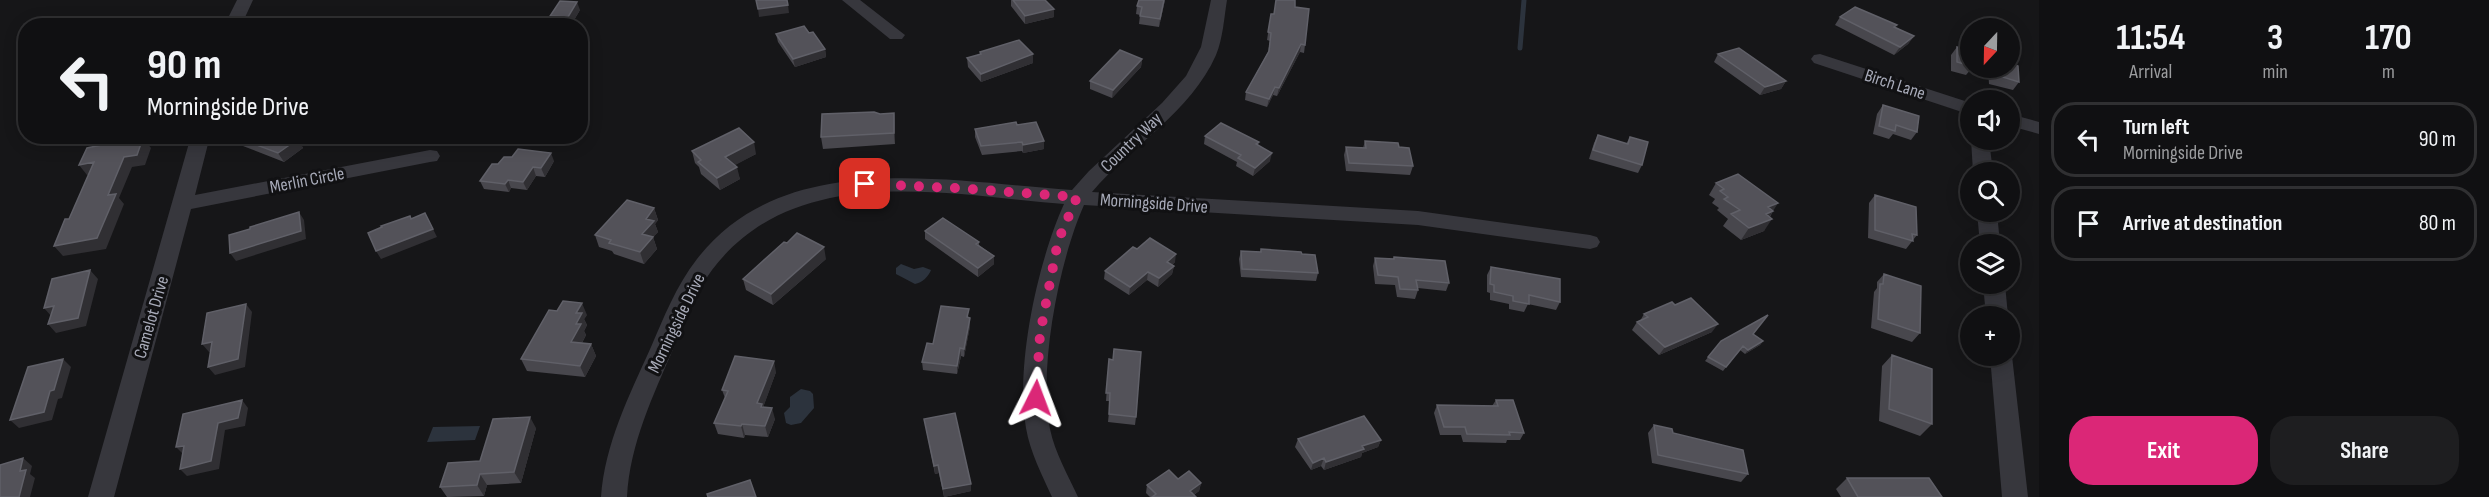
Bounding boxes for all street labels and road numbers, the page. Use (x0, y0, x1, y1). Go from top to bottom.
street label: Birch Lane (1862, 65, 1928, 104)
street label: Country Way (1096, 108, 1166, 177)
street label: Merlin Circle (268, 163, 346, 198)
street label: Morningside Drive (1099, 189, 1209, 218)
street label: Morningside Drive (643, 270, 710, 376)
street label: Camelot Drive (130, 274, 173, 361)

